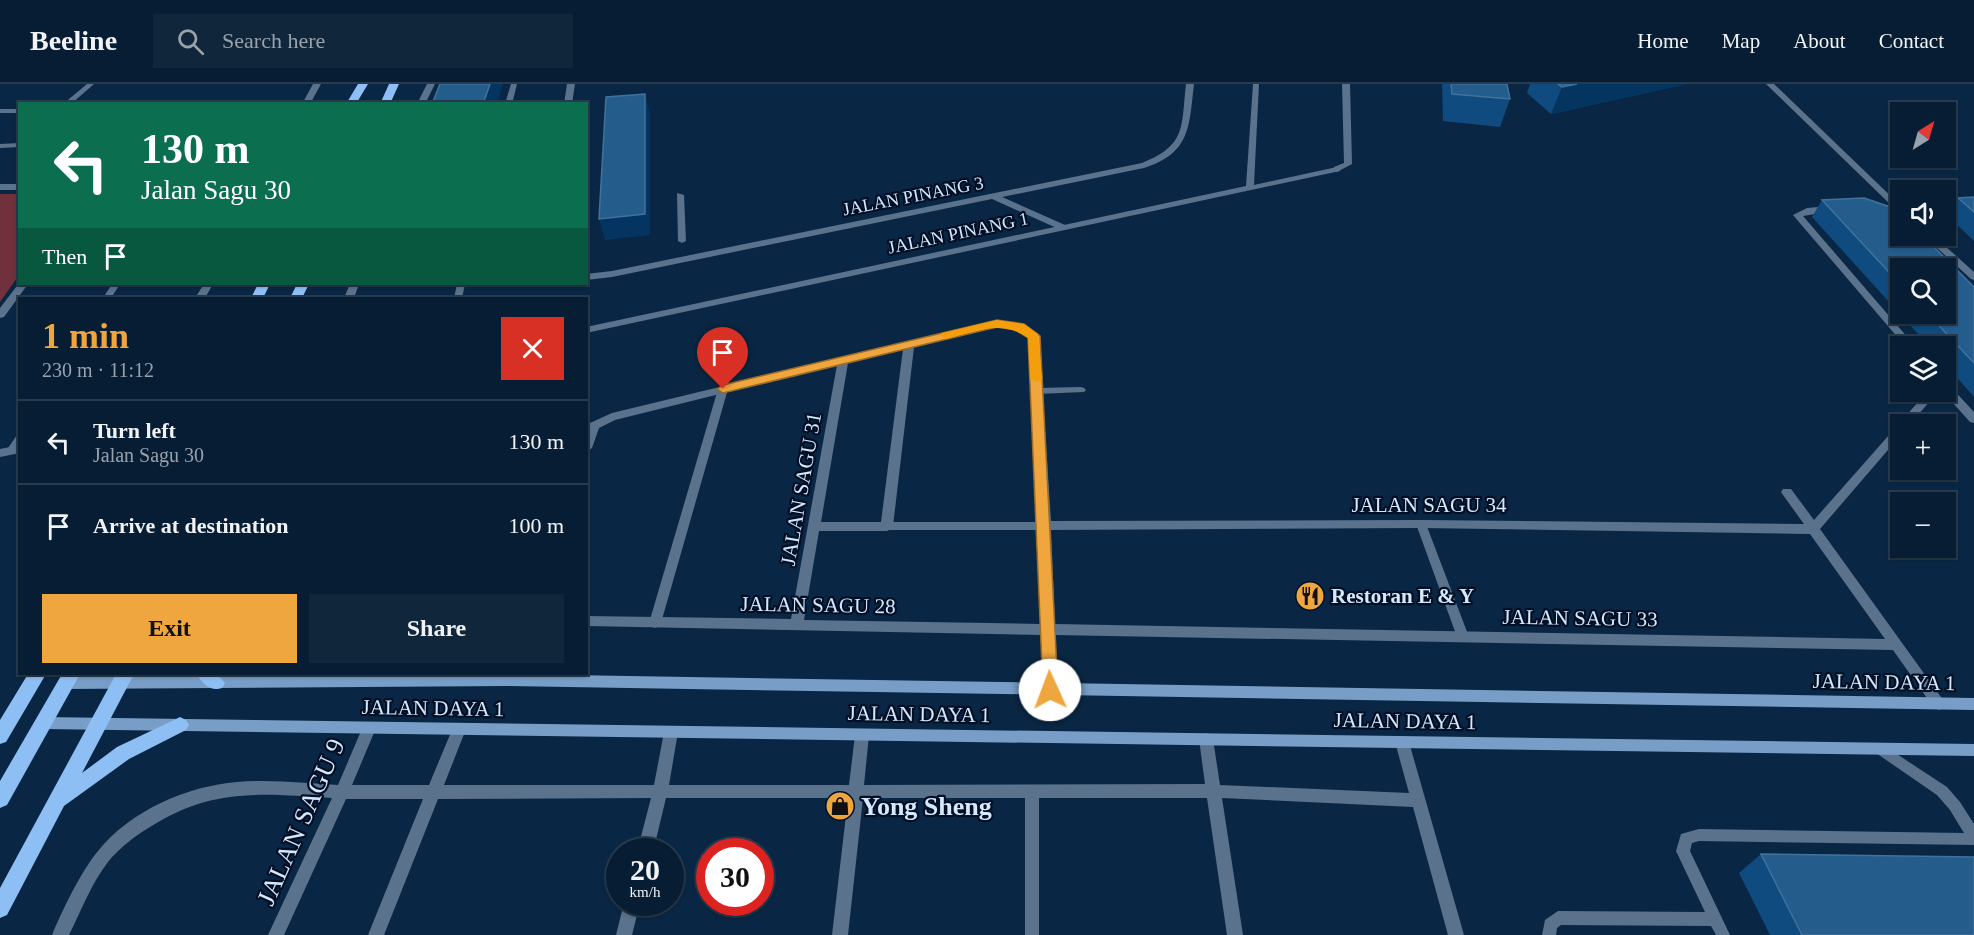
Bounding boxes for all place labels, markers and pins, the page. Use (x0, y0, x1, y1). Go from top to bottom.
pin (697, 327, 748, 389)
restaurant icon: Restoran E & Y (1294, 580, 1326, 612)
place label: Restoran E & Y (1331, 584, 1474, 608)
shop icon: Yong Sheng (824, 790, 856, 822)
place label: Yong Sheng (861, 792, 992, 821)

